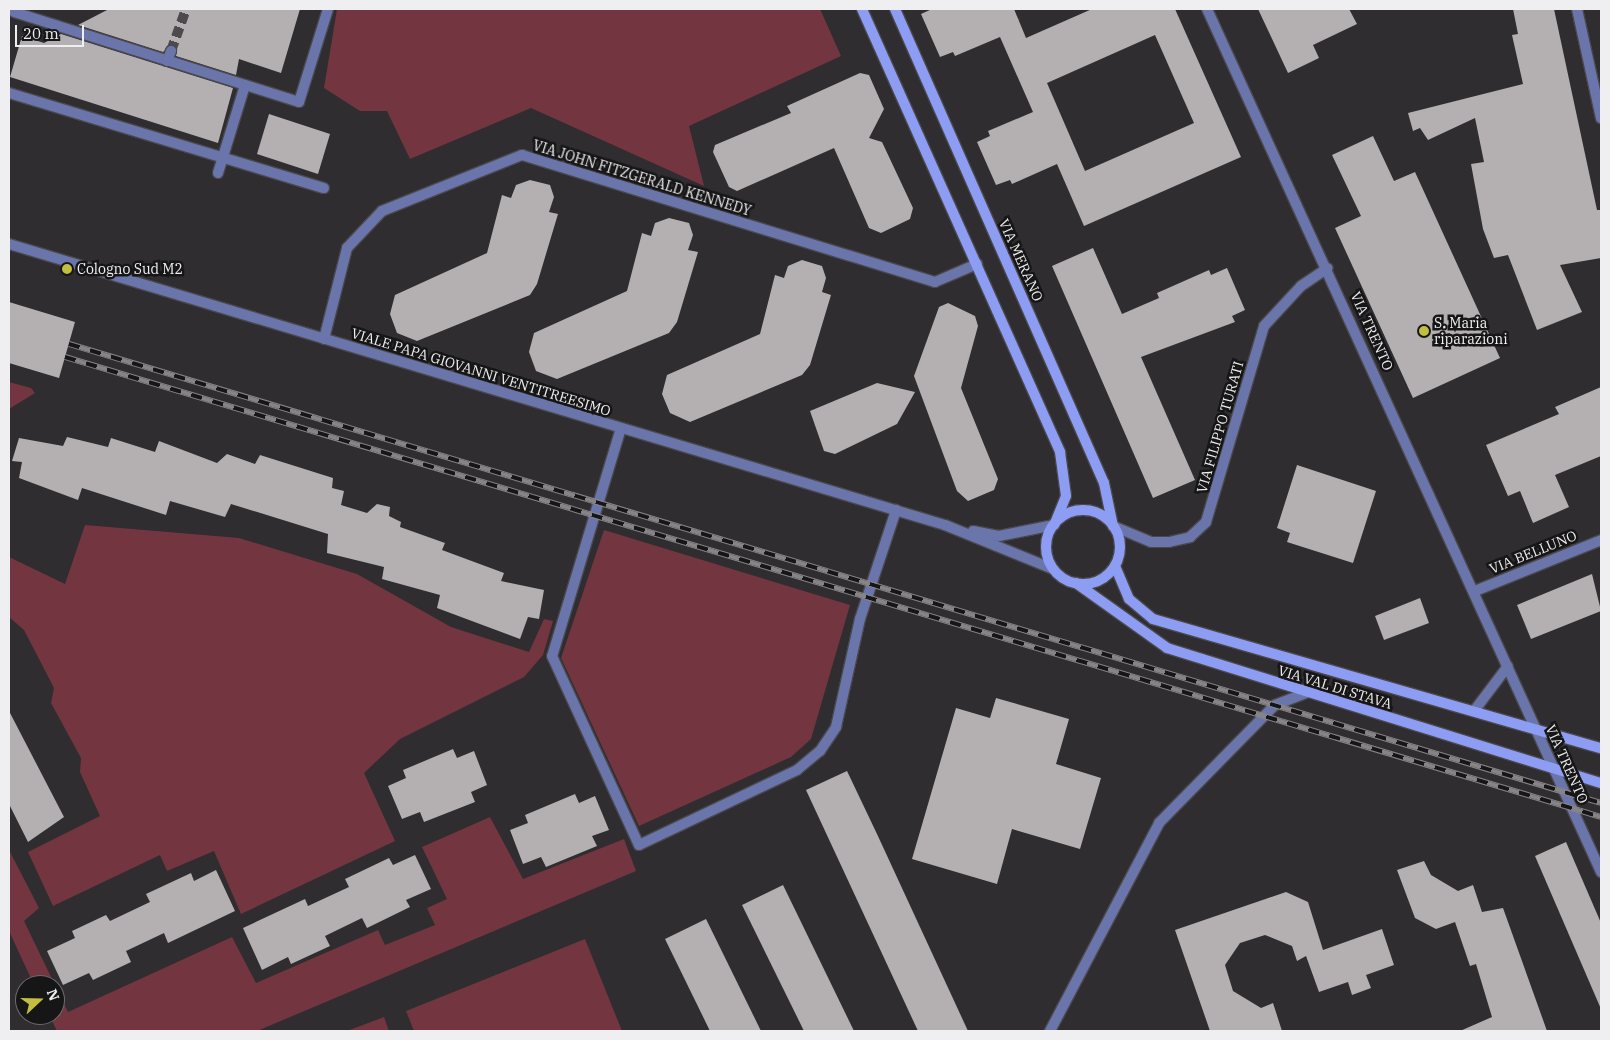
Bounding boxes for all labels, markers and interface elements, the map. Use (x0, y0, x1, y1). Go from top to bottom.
scale bar (18, 15, 86, 47)
text: 20 m (23, 24, 59, 43)
street label: VIA JOHN FITZGERALD KENNEDY (531, 137, 753, 219)
street label: VIA MERANO (995, 216, 1047, 304)
place label: Cologno Sud M2 (77, 261, 183, 277)
marker: Cologno Sud M2 (61, 263, 73, 275)
street label: VIA TRENTO (1347, 289, 1397, 373)
place label: S. Maria riparazioni (1434, 315, 1508, 348)
street label: VIALE PAPA GIOVANNI VENTITREESIMO (349, 324, 613, 420)
marker: S. Maria riparazioni (1418, 325, 1430, 337)
street label: VIA FILIPPO TURATI (1193, 359, 1247, 495)
street label: VIA BELLUNO (1487, 527, 1579, 577)
street label: VIA VAL DI STAVA (1276, 662, 1394, 712)
street label: VIA TRENTO (1542, 722, 1592, 806)
north arrow (15, 975, 65, 1025)
text: N (43, 987, 63, 1003)

